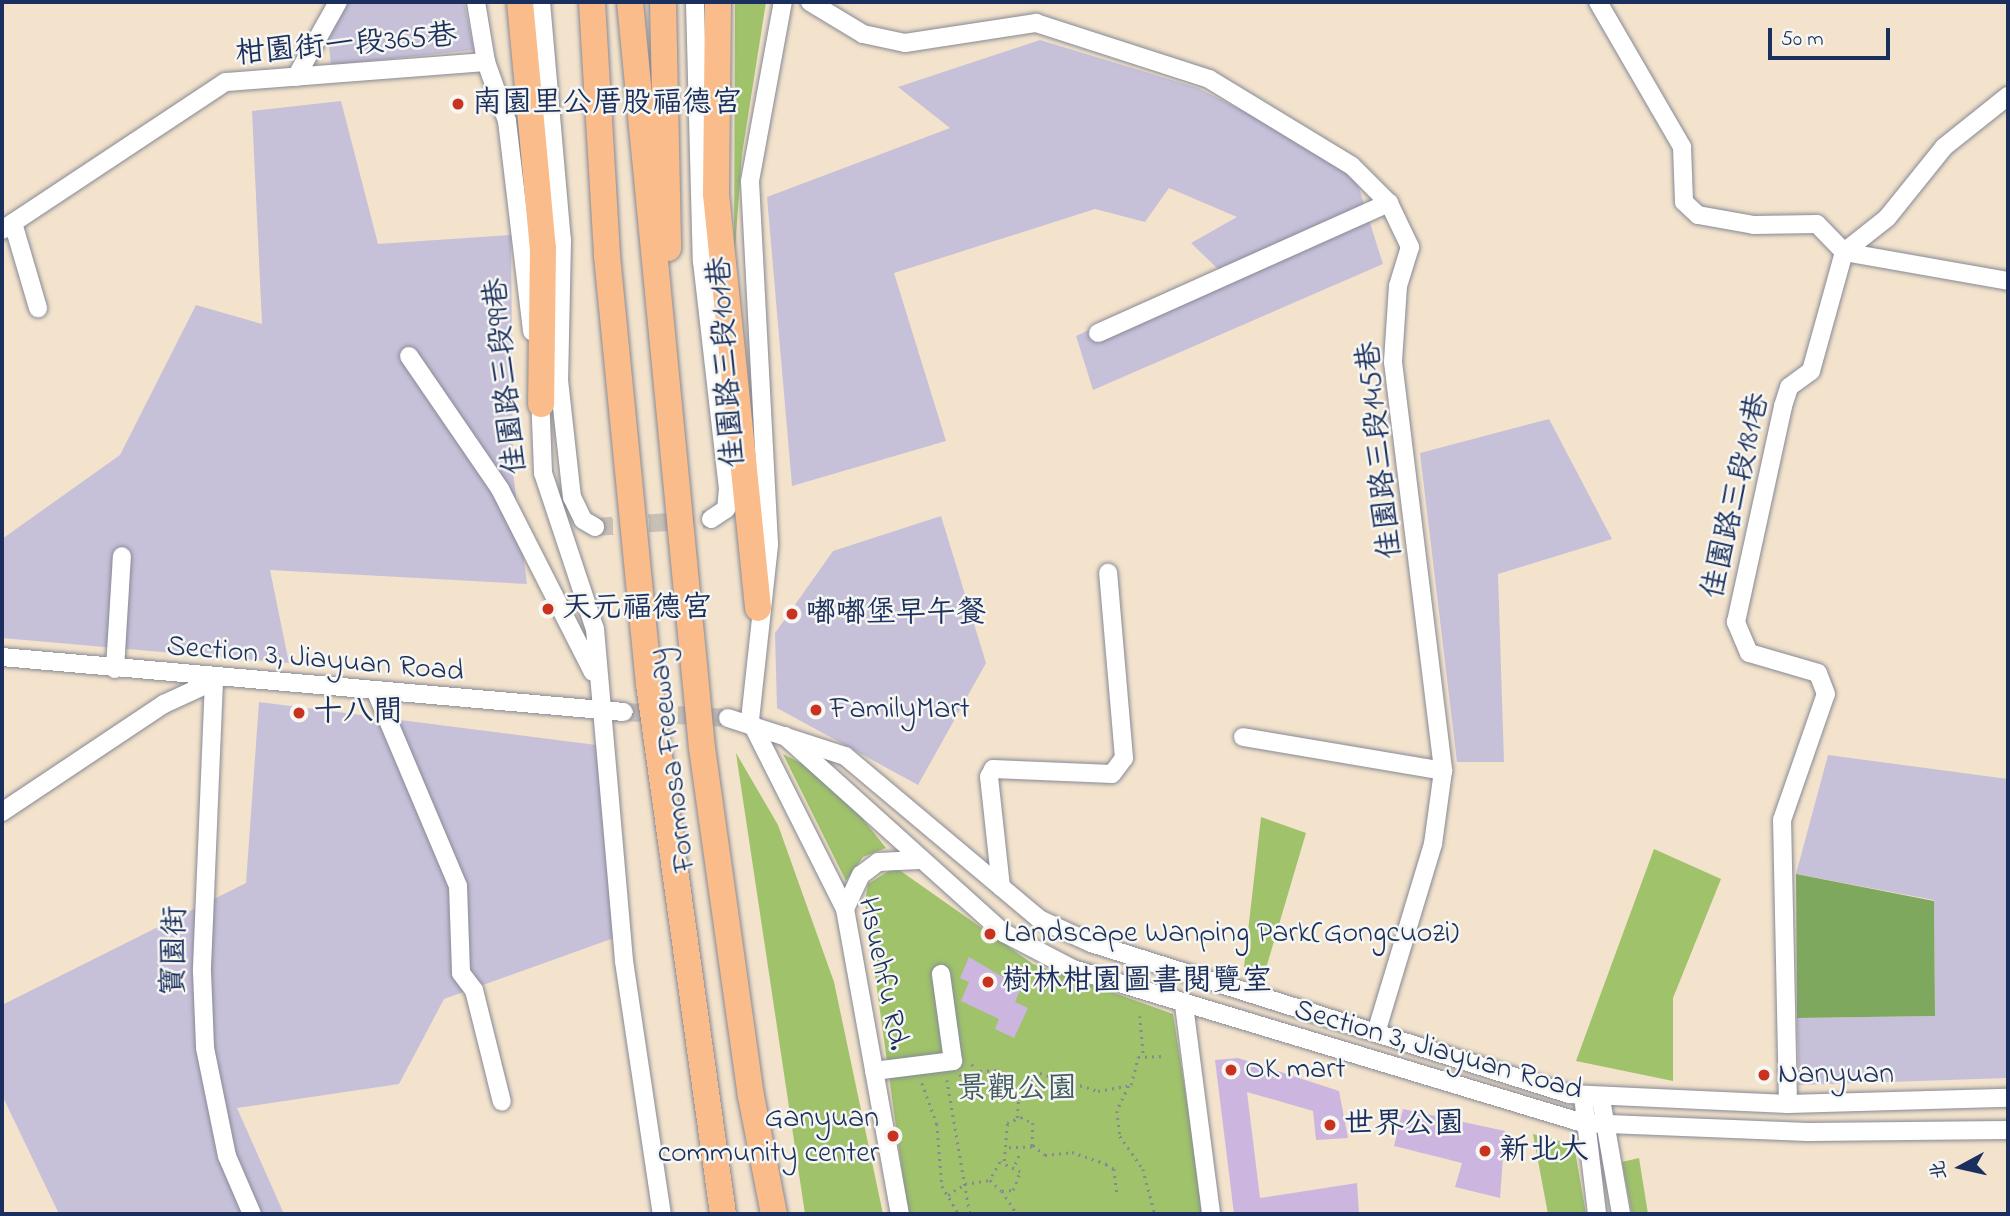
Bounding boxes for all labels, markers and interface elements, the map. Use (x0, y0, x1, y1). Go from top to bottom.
scale bar (1772, 14, 1895, 58)
street label: 柑園街一段365巷 (233, 18, 459, 74)
text: 50 m (1781, 25, 1824, 55)
place label: 南園里公厝股福德宮 (472, 86, 742, 122)
marker: 南園里公厝股福德宮 (450, 96, 466, 112)
street label: 佳園路三段101巷 (703, 255, 753, 469)
street label: 佳園路三段99巷 (479, 276, 535, 476)
street label: 佳園路三段145巷 (1352, 339, 1410, 561)
street label: 佳園路三段181巷 (1696, 389, 1778, 603)
place label: 天元福德宮 (562, 591, 712, 627)
place label: 嘟嘟堡早午餐 (806, 596, 986, 632)
marker: 天元福德宮 (540, 601, 556, 617)
marker: 嘟嘟堡早午餐 (784, 606, 800, 622)
street label: Section 3, Jiayuan Road (165, 629, 465, 691)
street label: Formosa Freeway (641, 646, 705, 874)
place label: FamilyMart (830, 692, 970, 728)
place label: 十八間 (313, 695, 403, 731)
marker: FamilyMart (808, 702, 824, 718)
marker: 十八間 (291, 705, 307, 721)
street label: Hsuehfu Rd. (848, 894, 916, 1054)
street label: 寶園街 (157, 906, 195, 996)
place label: Landscape Wanping Park(Gongcuozi) (1004, 916, 1459, 952)
marker: Landscape Wanping Park(Gongcuozi) (982, 926, 998, 942)
place label: 樹林柑園圖書閱覽室 (1002, 964, 1272, 1000)
marker: 樹林柑園圖書閱覽室 (980, 974, 996, 990)
street label: Section 3, Jiayuan Road (1290, 993, 1586, 1109)
place label: OK mart (1245, 1052, 1346, 1088)
place label: Nanyuan (1778, 1057, 1894, 1093)
marker: OK mart (1223, 1062, 1239, 1078)
marker: Nanyuan (1756, 1067, 1772, 1083)
park label: 景觀公園 (957, 1072, 1077, 1108)
place label: Ganyuan community center (658, 1101, 879, 1172)
place label: 世界公園 (1344, 1107, 1464, 1143)
marker: 世界公園 (1322, 1117, 1338, 1133)
marker: Ganyuan community center (885, 1128, 901, 1144)
north arrow (1926, 1132, 1996, 1202)
place label: 新北大 (1499, 1133, 1589, 1169)
marker: 新北大 (1477, 1143, 1493, 1159)
text: 北 (1925, 1159, 1954, 1181)

